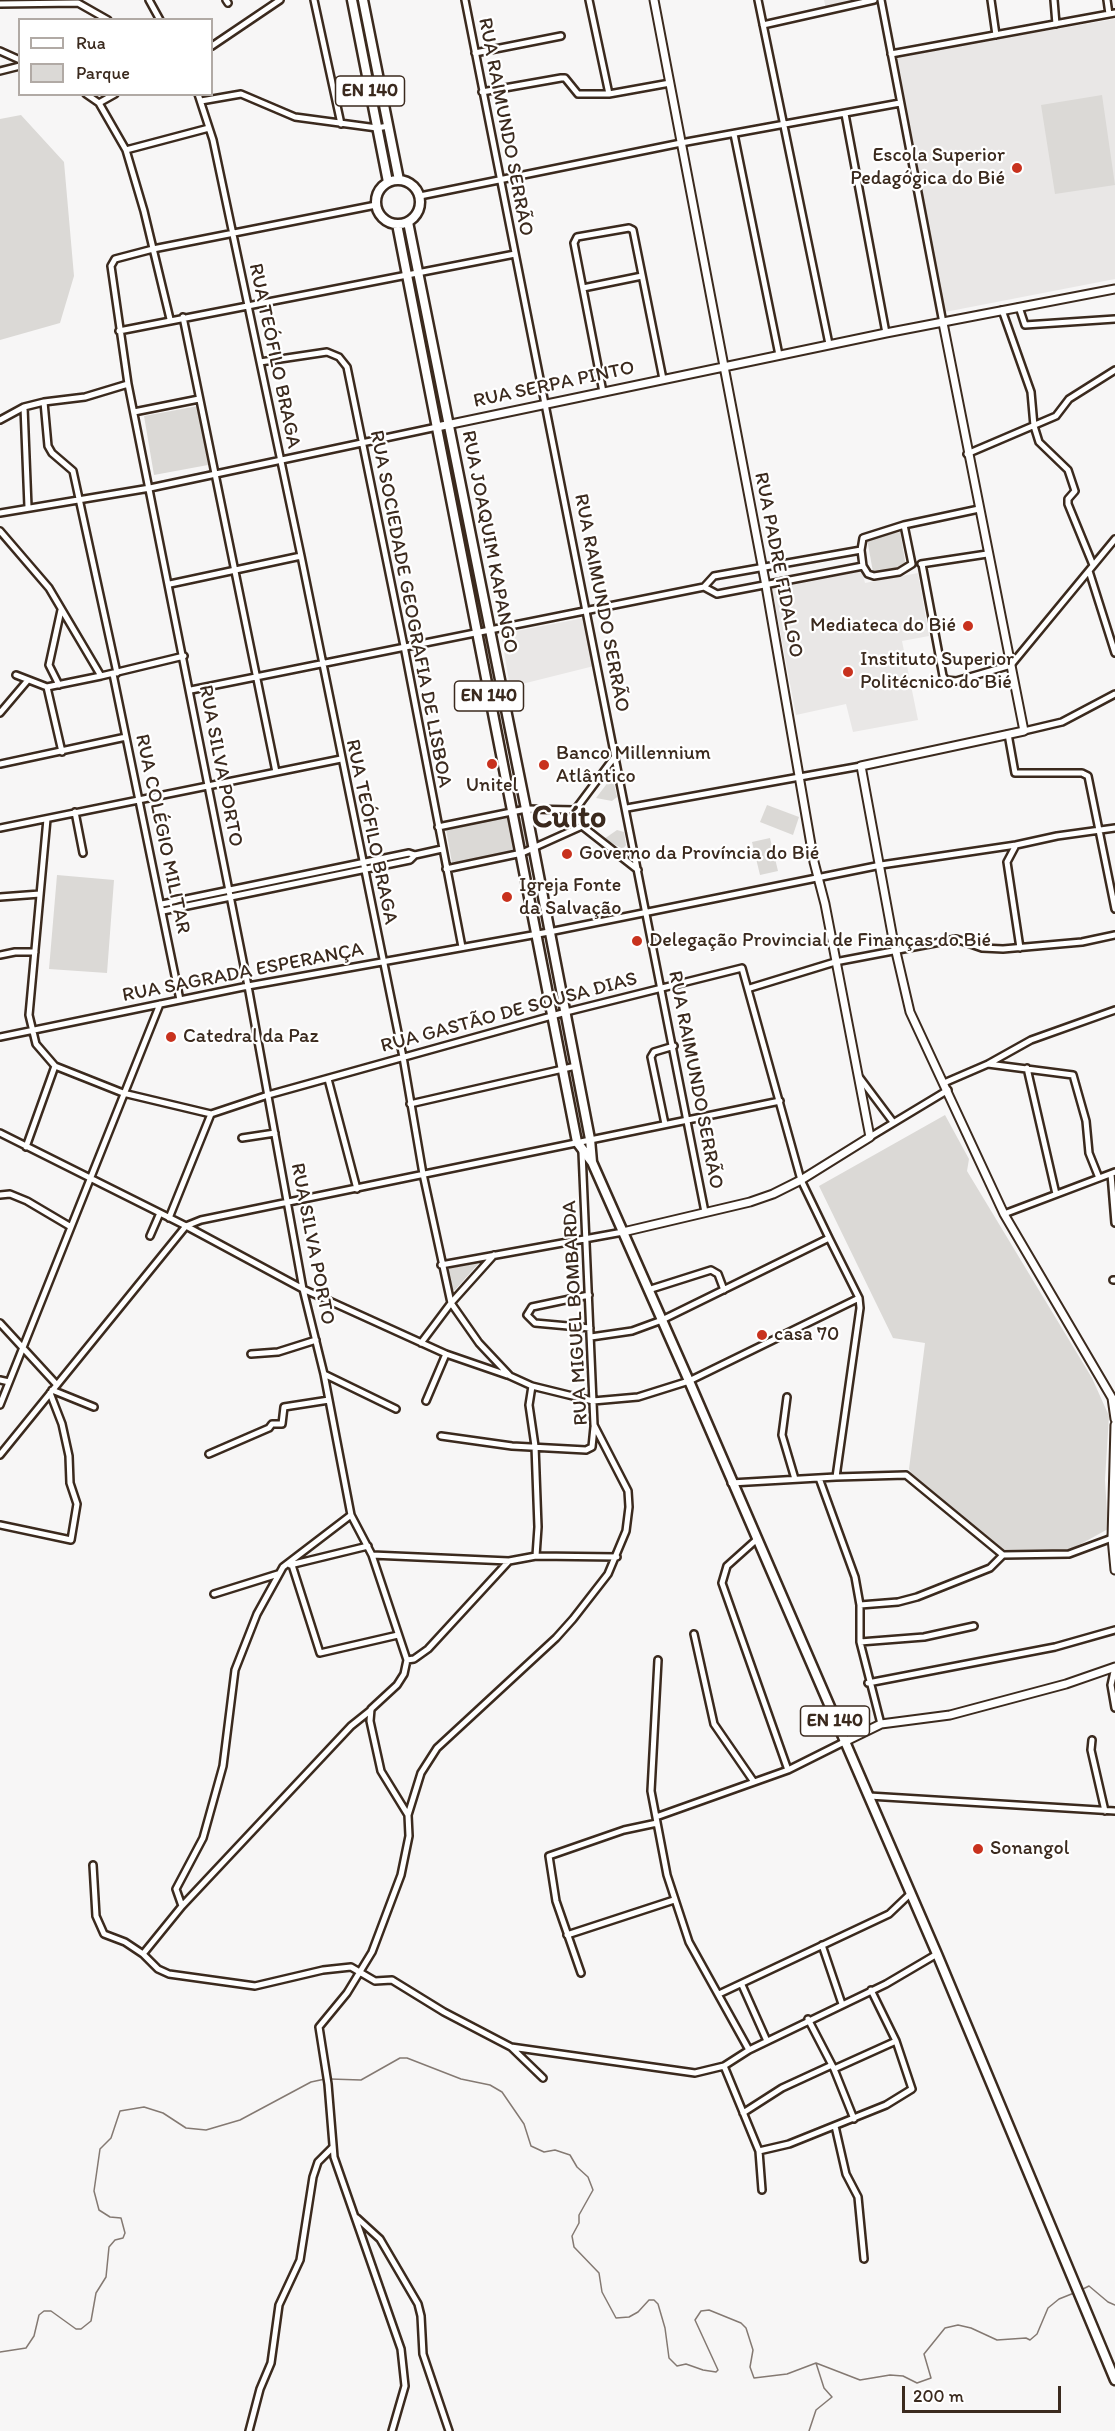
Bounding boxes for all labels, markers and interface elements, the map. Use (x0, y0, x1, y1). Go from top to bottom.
street label: RUA RAIMUNDO SERRÃO (472, 16, 538, 238)
legend (18, 18, 213, 96)
text: Rua (76, 32, 106, 54)
text: Parque (76, 62, 130, 84)
road number: EN 140 (336, 76, 404, 106)
place label: Escola Superior Pedagógica do Bié (850, 144, 1005, 191)
marker: Escola Superior Pedagógica do Bié (1010, 161, 1024, 175)
street label: RUA TEÓFILO BRAGA (243, 261, 305, 451)
street label: RUA SERPA PINTO (471, 356, 637, 414)
street label: RUA SOCIEDADE GEOGRAFIA DE LISBOA (364, 428, 456, 790)
street label: RUA JOAQUIM KAPANGO (456, 429, 522, 655)
street label: RUA PADRE FIDALGO (748, 470, 808, 660)
street label: RUA RAIMUNDO SERRÃO (568, 492, 634, 714)
place label: Mediateca do Bié (810, 614, 956, 638)
marker: Mediateca do Bié (961, 619, 975, 633)
place label: Instituto Superior Politécnico do Bié (860, 648, 1014, 695)
marker: Instituto Superior Politécnico do Bié (841, 665, 855, 679)
road number: EN 140 (454, 681, 524, 711)
street label: RUA SILVA PORTO (193, 683, 247, 849)
street label: RUA COLÉGIO MILITAR (129, 732, 195, 936)
street label: RUA TEÓFILO BRAGA (340, 737, 402, 927)
place label: Banco Millennium Atlântico (556, 742, 711, 789)
marker: Unitel (485, 757, 499, 771)
marker: Banco Millennium Atlântico (537, 758, 551, 772)
place label: Unitel (466, 774, 518, 798)
district label: Cuíto (532, 800, 606, 838)
place label: Governo da Província do Bié (579, 842, 819, 866)
marker: Governo da Província do Bié (560, 847, 574, 861)
place label: Igreja Fonte da Salvação (519, 874, 621, 921)
marker: Igreja Fonte da Salvação (500, 890, 514, 904)
place label: Delegação Provincial de Finanças do Bié (649, 929, 991, 953)
marker: Delegação Provincial de Finanças do Bié (630, 934, 644, 948)
street label: RUA SAGRADA ESPERANÇA (120, 938, 366, 1008)
street label: RUA GASTÃO DE SOUSA DIAS (378, 967, 640, 1059)
street label: RUA RAIMUNDO SERRÃO (662, 969, 728, 1191)
place label: Catedral da Paz (183, 1025, 319, 1049)
marker: Catedral da Paz (164, 1030, 178, 1044)
street label: RUA SILVA PORTO (285, 1161, 339, 1327)
street label: RUA MIGUEL BOMBARDA (558, 1200, 594, 1426)
place label: casa 70 (774, 1323, 839, 1347)
marker: casa 70 (755, 1328, 769, 1342)
road number: EN 140 (800, 1706, 870, 1736)
place label: Sonangol (990, 1837, 1069, 1861)
marker: Sonangol (971, 1842, 985, 1856)
scale bar (905, 2374, 1064, 2412)
text: 200 m (913, 2385, 964, 2407)

